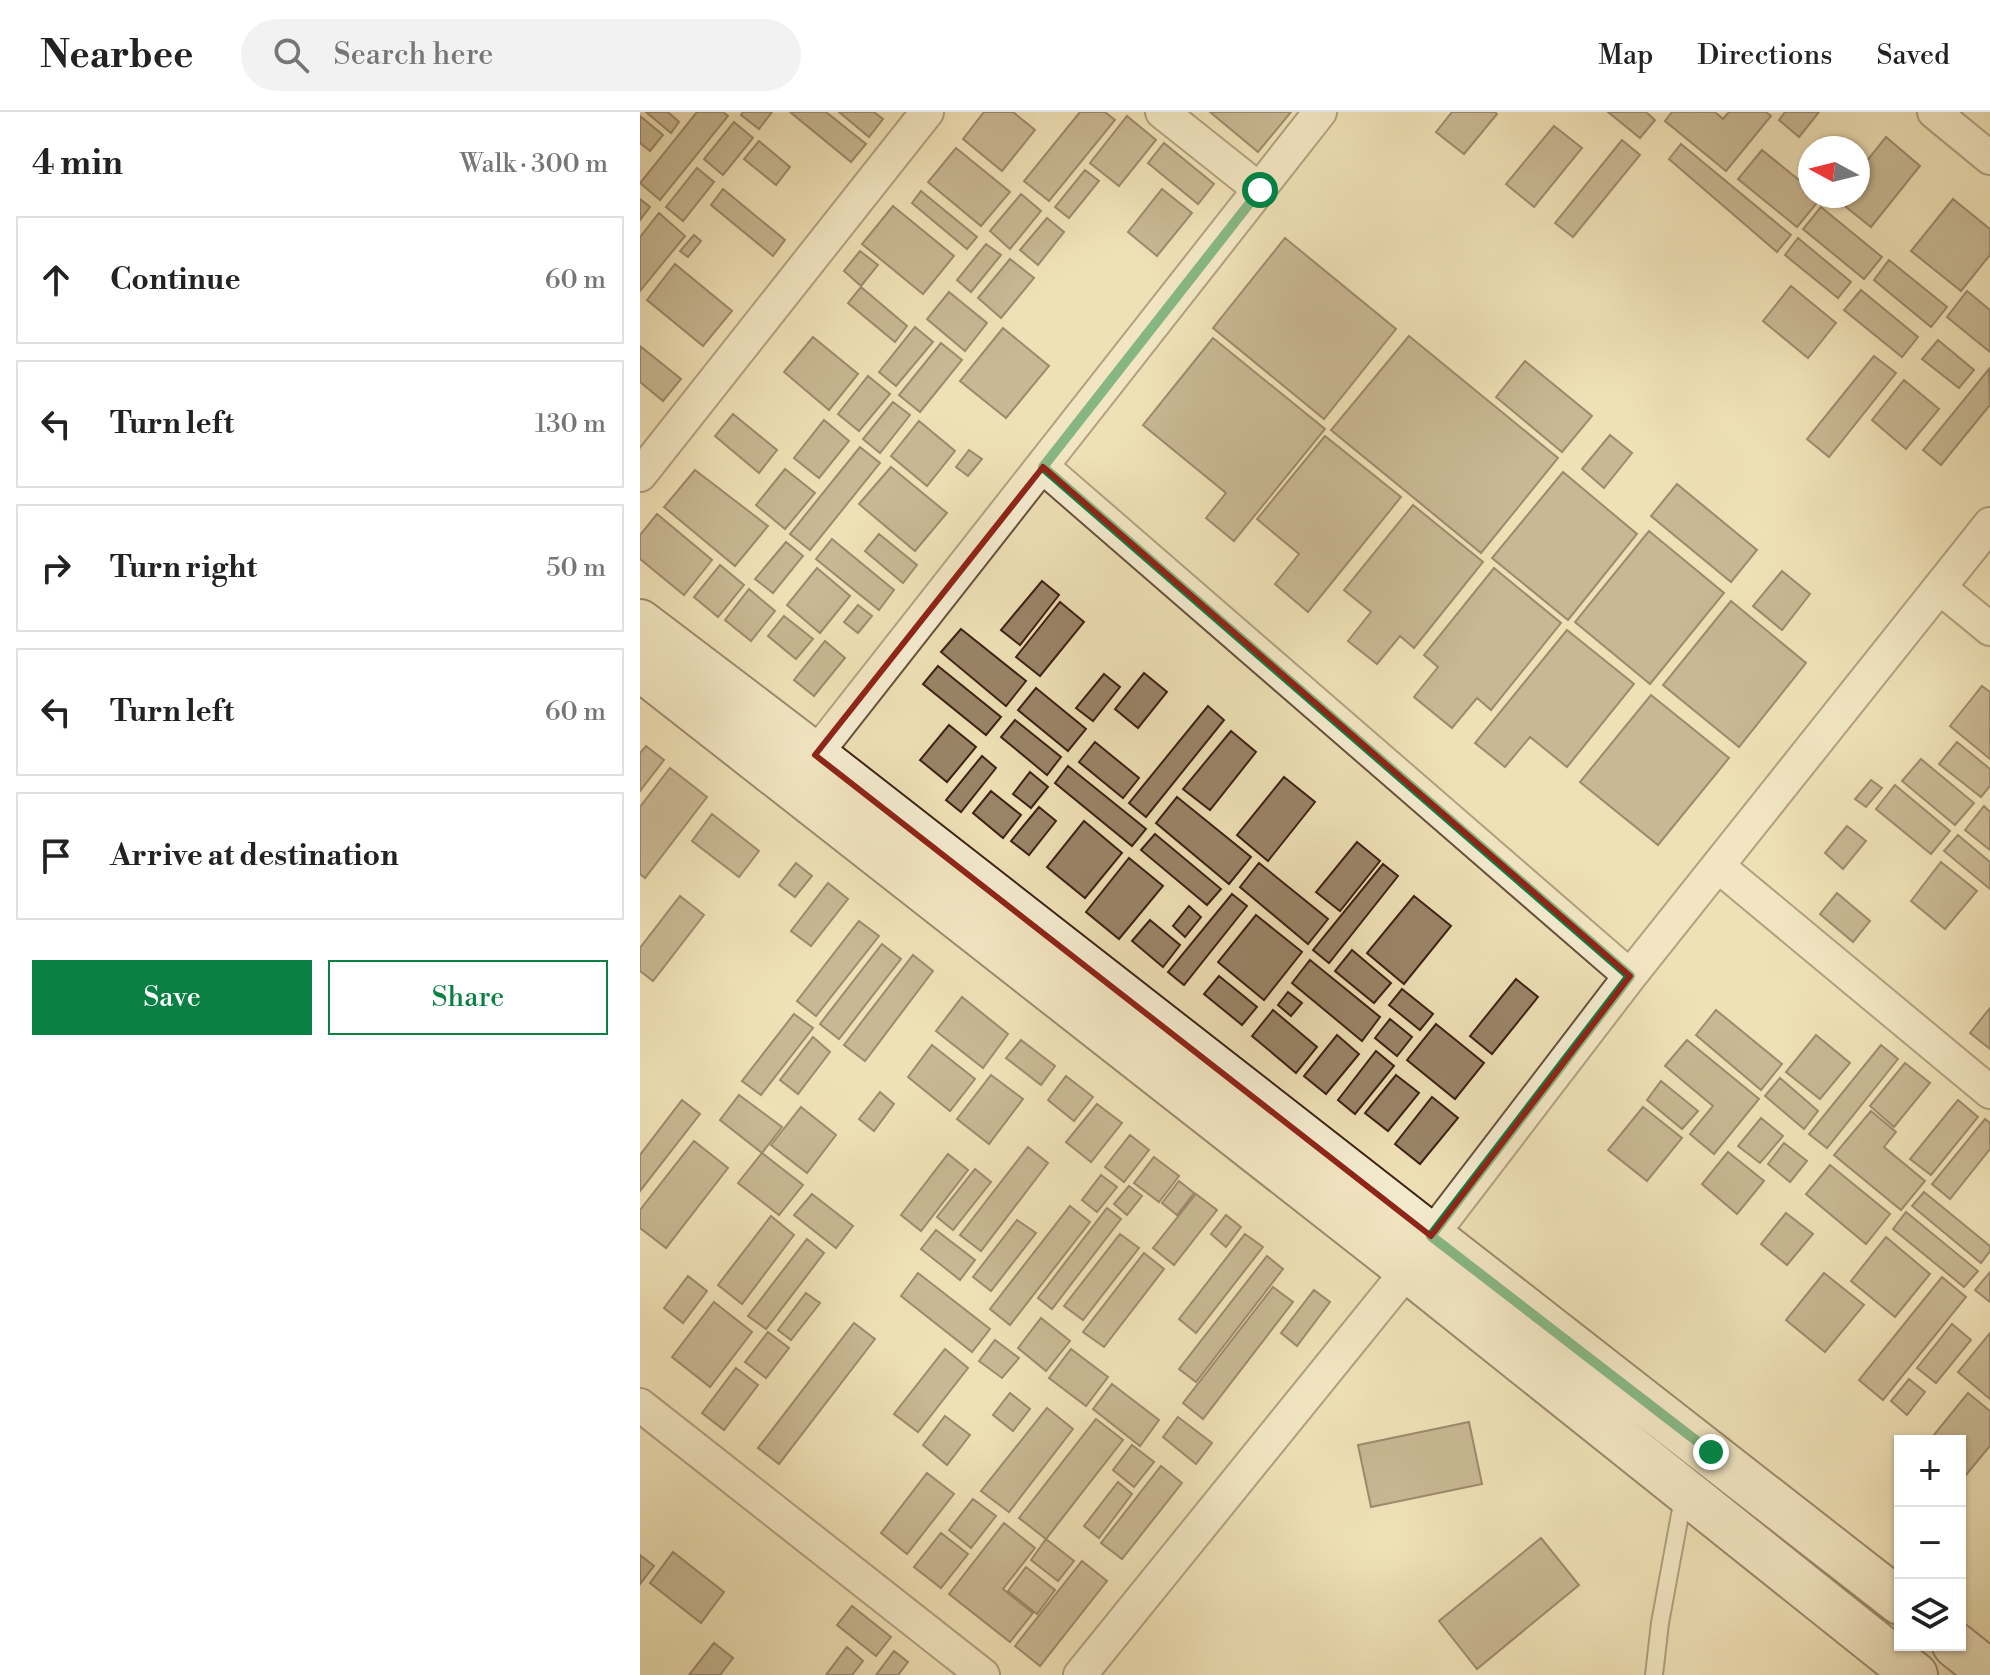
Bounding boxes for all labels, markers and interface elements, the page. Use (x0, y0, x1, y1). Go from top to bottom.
search box (241, 19, 801, 91)
text: Nearbee (40, 32, 193, 79)
icon: search (269, 33, 313, 77)
text: Search here (333, 36, 494, 74)
text: Map (1598, 38, 1653, 73)
text: Directions (1697, 38, 1832, 73)
text: Saved (1876, 38, 1950, 73)
north arrow (1798, 136, 1870, 208)
text: 4 min (32, 143, 123, 185)
text: Walk · 300 m (460, 148, 608, 180)
route start (1242, 172, 1278, 208)
icon: ahead (34, 258, 78, 302)
text: Continue (110, 261, 241, 299)
text: 60 m (545, 264, 606, 296)
icon: left (34, 402, 78, 446)
text: Turn left (110, 405, 234, 443)
text: 130 m (535, 408, 606, 440)
icon: right (34, 546, 78, 590)
text: Turn right (110, 549, 257, 587)
text: 50 m (546, 552, 606, 584)
icon: left (34, 690, 78, 734)
text: Turn left (110, 693, 234, 731)
text: 60 m (545, 696, 606, 728)
icon: arrive (34, 834, 78, 878)
text: Arrive at destination (110, 837, 399, 875)
button: Save (32, 960, 312, 1035)
button: Share (328, 960, 608, 1035)
route end (1693, 1434, 1729, 1470)
map controls (1894, 1435, 1966, 1651)
button: + (1894, 1435, 1966, 1507)
button: − (1894, 1507, 1966, 1579)
button: layers (1894, 1579, 1966, 1651)

